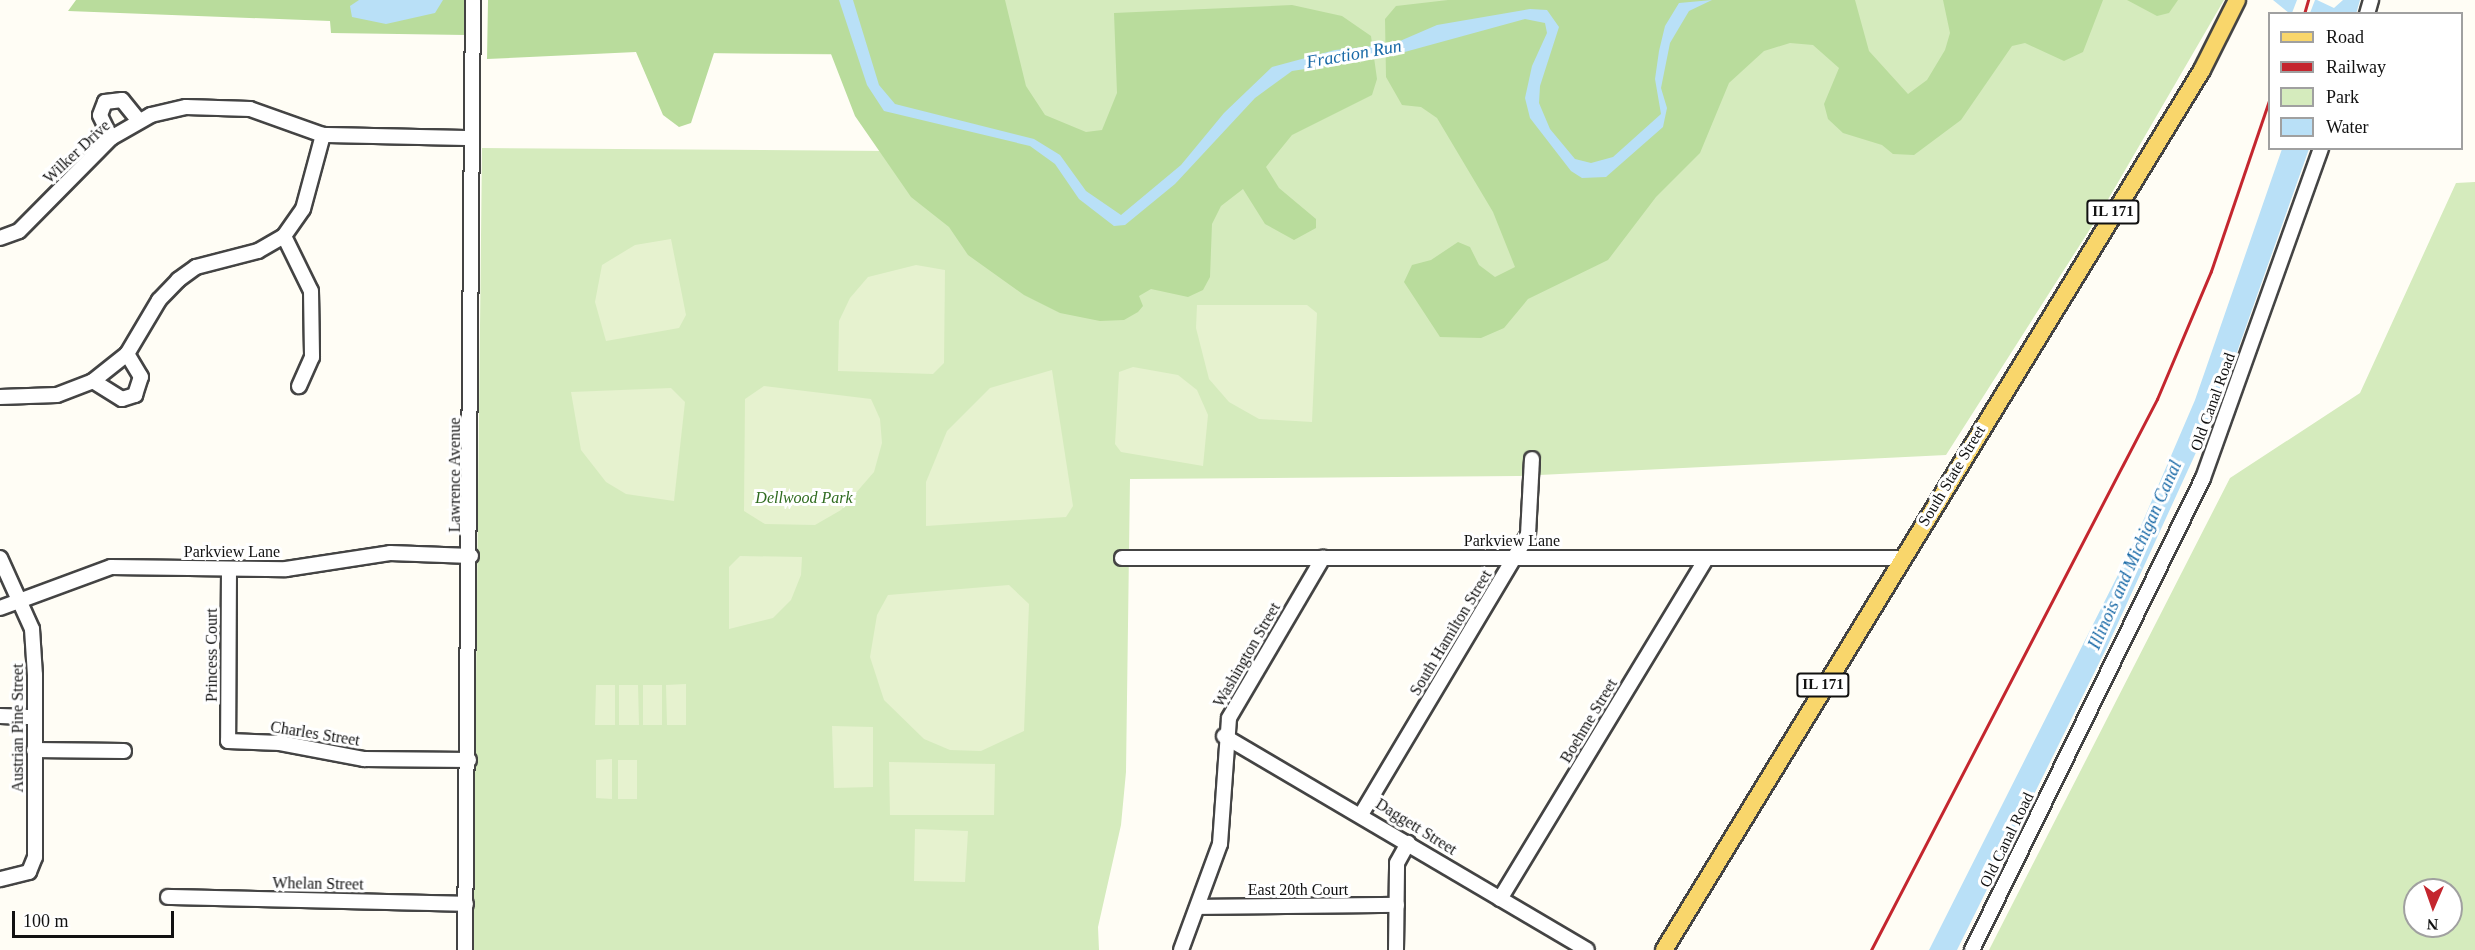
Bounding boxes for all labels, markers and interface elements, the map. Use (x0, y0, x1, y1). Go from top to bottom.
legend (2268, 12, 2463, 150)
text: Road (2326, 27, 2364, 47)
water label: Fraction Run (1305, 35, 1403, 73)
text: Railway (2326, 57, 2386, 77)
text: Park (2326, 87, 2359, 107)
street label: Wilker Drive (40, 116, 114, 188)
text: Water (2326, 117, 2369, 137)
road number: IL 171 (2084, 200, 2142, 224)
street label: Old Canal Road (2186, 350, 2240, 454)
street label: Lawrence Avenue (445, 417, 465, 533)
street label: South State Street (1914, 422, 1990, 530)
water label: Illinois and Michigan Canal (2084, 457, 2186, 653)
park label: Dellwood Park (755, 488, 853, 508)
street label: Parkview Lane (1464, 531, 1560, 551)
street label: Parkview Lane (184, 542, 280, 562)
street label: South Hamilton Street (1406, 567, 1496, 699)
street label: Washington Street (1209, 599, 1285, 711)
street label: Princess Court (202, 608, 222, 702)
street label: Austrian Pine Street (8, 664, 28, 792)
road number: IL 171 (1794, 673, 1852, 697)
street label: Boehme Street (1556, 675, 1622, 767)
street label: Charles Street (269, 717, 361, 751)
street label: Old Canal Road (1976, 789, 2038, 891)
street label: Daggett Street (1372, 794, 1460, 860)
street label: Whelan Street (272, 874, 364, 894)
north arrow (2403, 878, 2463, 938)
street label: East 20th Court (1248, 880, 1348, 900)
scale bar (15, 899, 177, 937)
text: 100 m (23, 911, 69, 931)
text: N (2426, 916, 2438, 933)

